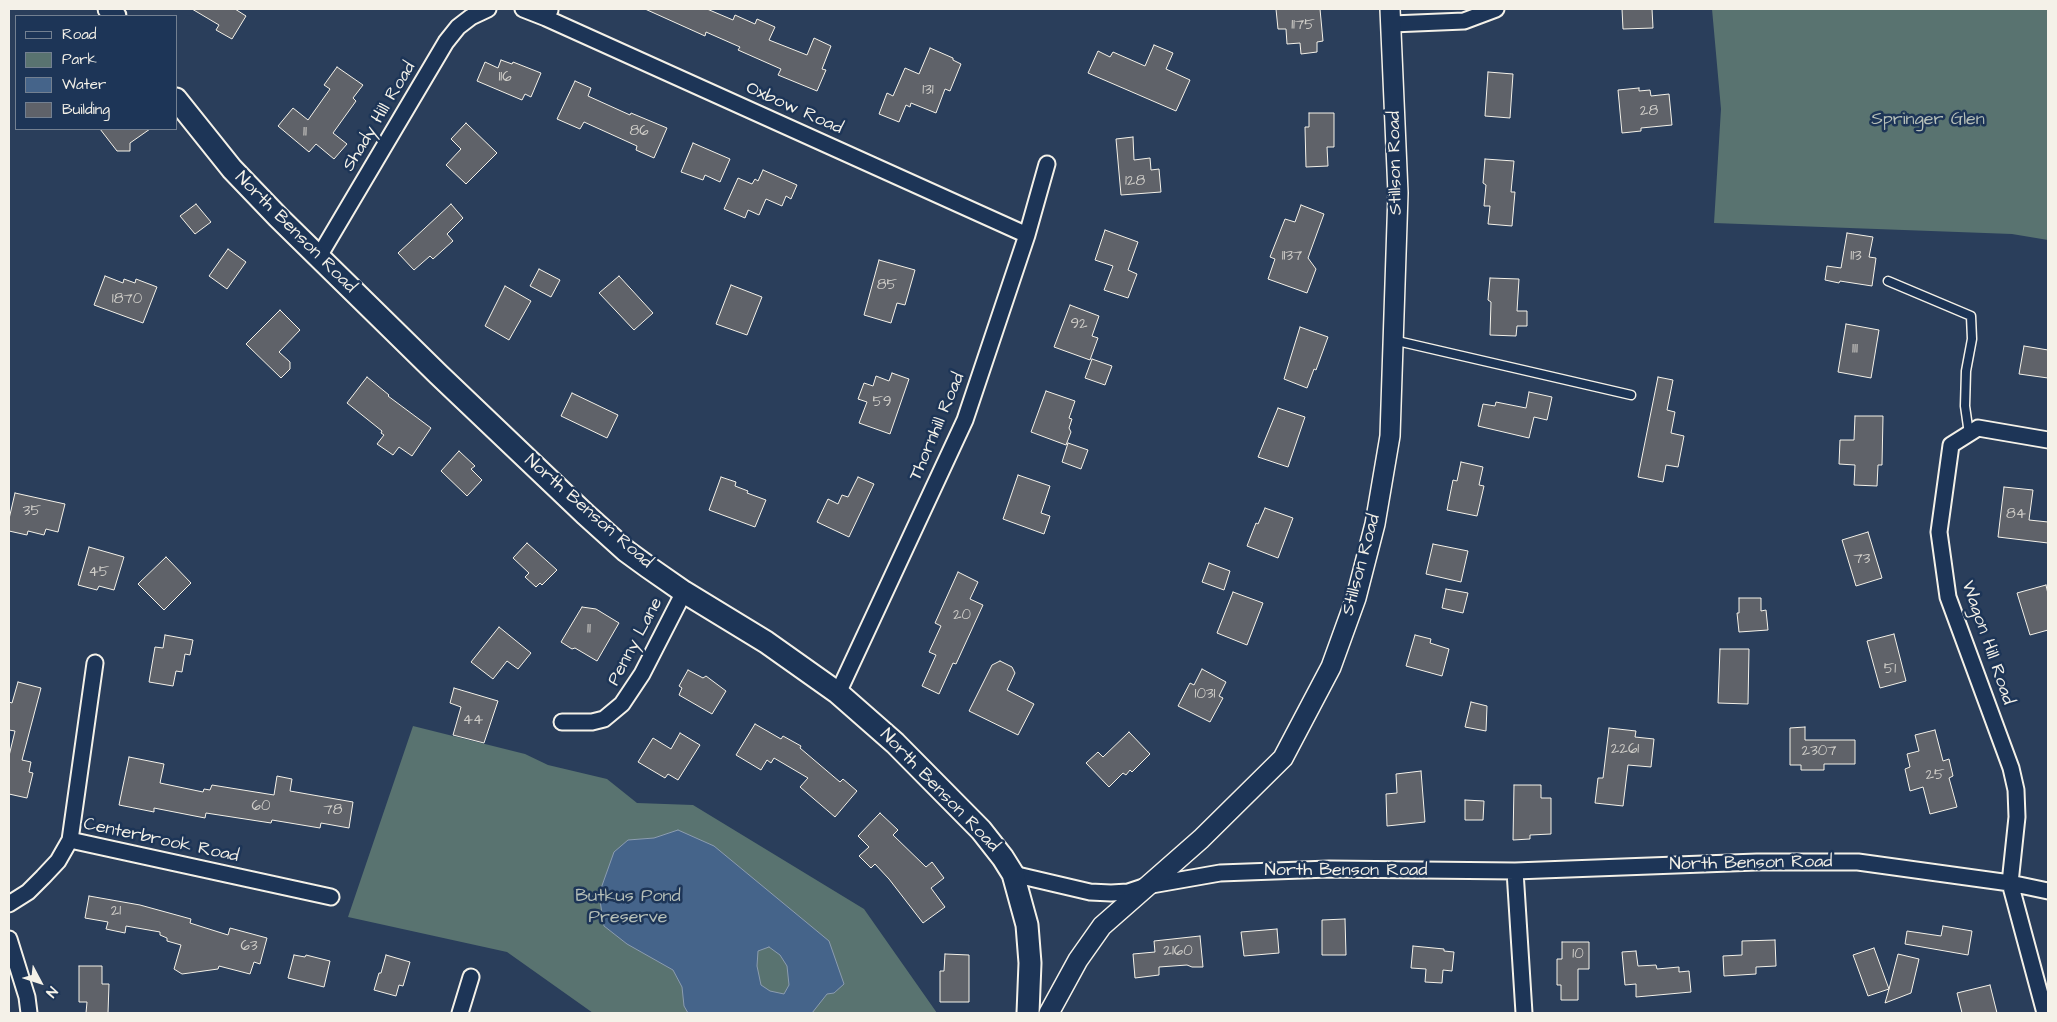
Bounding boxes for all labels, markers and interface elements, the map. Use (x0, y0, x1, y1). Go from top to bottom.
legend (15, 15, 178, 130)
house number: 1175 (1291, 17, 1315, 35)
text: Road (62, 24, 96, 45)
text: Park (62, 49, 97, 70)
street label: Shady Hill Road (339, 58, 421, 176)
house number: 116 (498, 69, 512, 87)
text: Water (62, 74, 106, 95)
street label: Oxbow Road (742, 78, 846, 140)
house number: 131 (922, 82, 934, 100)
text: Building (62, 99, 110, 120)
house number: 28 (1640, 103, 1658, 121)
park label: Springer Glen (1871, 109, 1985, 131)
street label: Stillson Road (1384, 111, 1408, 215)
house number: 86 (629, 123, 649, 141)
house number: 11 (303, 124, 307, 142)
street label: North Benson Road (230, 168, 360, 298)
house number: 128 (1125, 173, 1145, 191)
house number: 1137 (1282, 248, 1302, 266)
house number: 113 (1850, 248, 1862, 266)
house number: 85 (877, 277, 897, 295)
house number: 1870 (112, 291, 142, 309)
house number: 92 (1070, 316, 1088, 334)
house number: 111 (1852, 341, 1858, 359)
street label: Thornhill Road (906, 370, 970, 484)
house number: 59 (872, 394, 892, 412)
street label: North Benson Road (519, 450, 657, 574)
house number: 35 (23, 503, 41, 521)
house number: 84 (2006, 506, 2026, 524)
street label: Stillson Road (1338, 512, 1386, 618)
house number: 73 (1854, 551, 1870, 569)
house number: 45 (89, 564, 109, 582)
street label: Wagon Hill Road (1956, 578, 2018, 708)
street label: Penny Lane (604, 594, 668, 690)
house number: 20 (953, 607, 971, 625)
house number: 11 (587, 621, 591, 639)
house number: 51 (1884, 661, 1896, 679)
house number: 1031 (1195, 686, 1215, 704)
house number: 44 (463, 712, 483, 730)
street label: North Benson Road (875, 725, 1003, 857)
house number: 2261 (1611, 741, 1639, 759)
house number: 2307 (1802, 743, 1836, 761)
house number: 25 (1925, 767, 1945, 785)
house number: 60 (252, 798, 270, 816)
house number: 78 (324, 802, 342, 820)
street label: Centerbrook Road (81, 814, 241, 868)
street label: North Benson Road (1669, 852, 1833, 876)
street label: North Benson Road (1265, 860, 1427, 882)
park label: Butkus Pond Preserve (575, 886, 681, 929)
house number: 21 (111, 903, 121, 921)
house number: 63 (240, 938, 258, 956)
house number: 2160 (1163, 943, 1193, 961)
house number: 10 (1572, 946, 1584, 964)
north arrow (15, 957, 65, 1007)
text: N (41, 982, 62, 1001)

